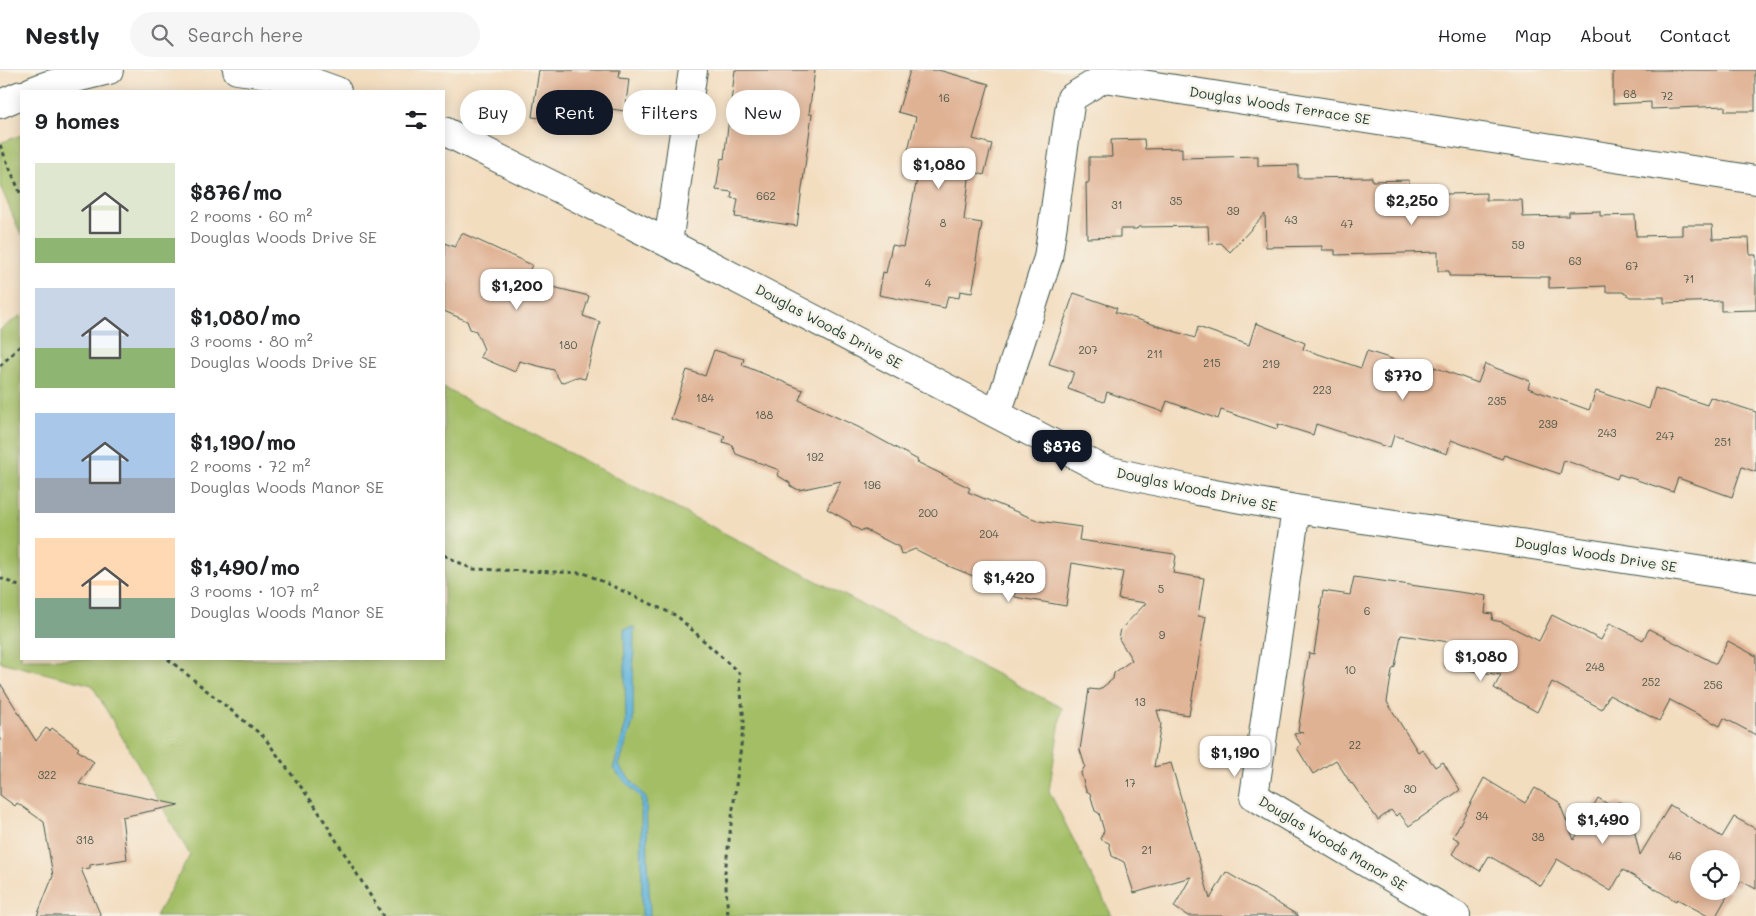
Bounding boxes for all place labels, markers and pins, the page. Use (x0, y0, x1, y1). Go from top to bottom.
pin: $1,080 (898, 148, 980, 190)
pin: $2,250 (1371, 184, 1453, 226)
pin: $1,200 (476, 268, 558, 311)
pin: $770 (1373, 358, 1433, 401)
pin: $876 (1032, 430, 1092, 472)
pin: $1,420 (968, 560, 1050, 603)
pin: $1,080 (1440, 640, 1522, 682)
pin: $1,190 (1194, 736, 1276, 778)
pin: $1,490 (1562, 802, 1644, 845)

